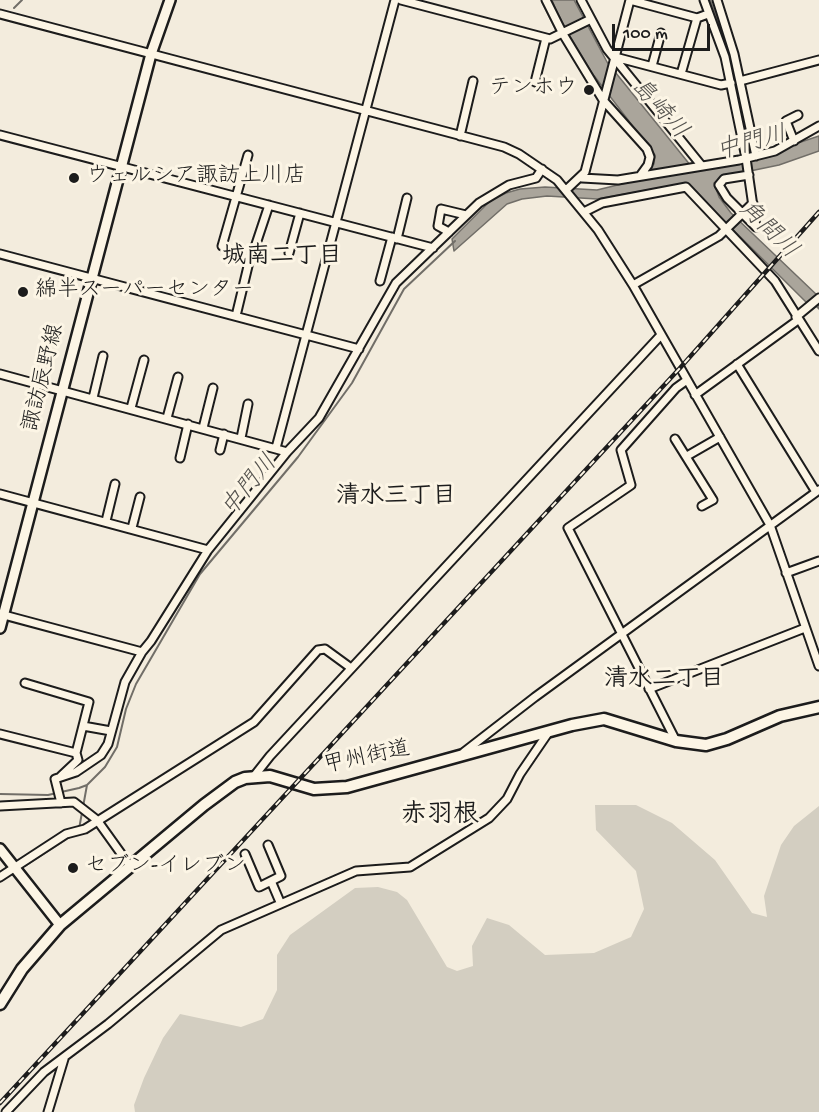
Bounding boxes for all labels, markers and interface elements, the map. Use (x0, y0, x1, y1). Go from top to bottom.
scale bar (615, 12, 712, 50)
text: 100 m (623, 24, 668, 45)
water label: 島崎川 (623, 74, 693, 146)
place label: テンホウ (489, 77, 577, 103)
marker: テンホウ (582, 83, 596, 97)
water label: 中門川 (713, 122, 791, 168)
place label: ウェルシア諏訪上川店 (86, 165, 306, 191)
marker: ウェルシア諏訪上川店 (67, 171, 81, 185)
water label: 角間川 (731, 196, 803, 266)
district label: 城南二丁目 (222, 244, 342, 272)
place label: 綿半スーパーセンター (35, 279, 254, 305)
marker: 綿半スーパーセンター (16, 285, 30, 299)
street label: 諏訪辰野線 (19, 321, 71, 435)
water label: 中門川 (217, 450, 285, 524)
district label: 清水三丁目 (336, 484, 456, 512)
district label: 清水二丁目 (604, 667, 724, 695)
street label: 甲州街道 (321, 737, 413, 781)
district label: 赤羽根 (401, 801, 479, 833)
place label: セブン-イレブン (85, 855, 246, 881)
marker: セブン-イレブン (66, 861, 80, 875)

